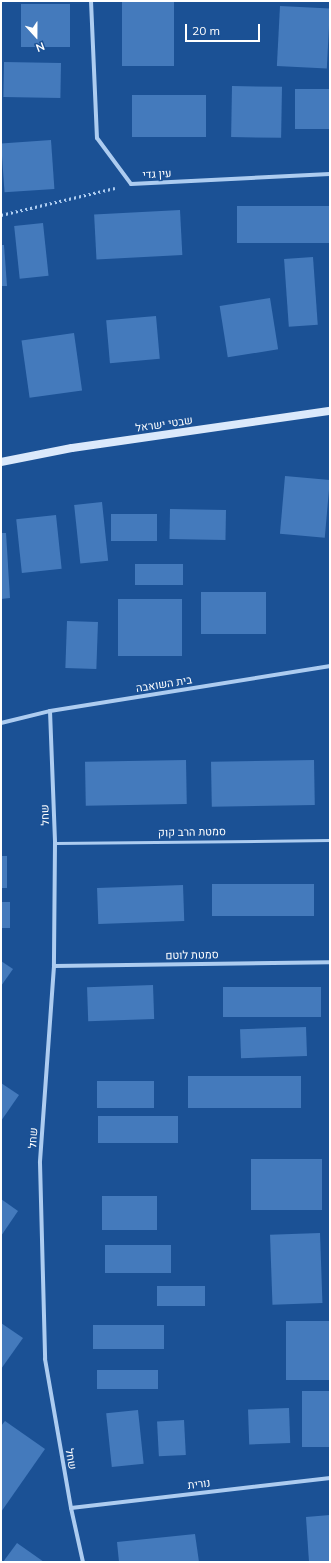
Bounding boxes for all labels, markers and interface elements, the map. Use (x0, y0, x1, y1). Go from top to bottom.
north arrow (16, 16, 56, 56)
scale bar (187, 16, 262, 42)
text: 20 m (192, 23, 220, 38)
text: N (34, 39, 47, 55)
street label: עין גדי (142, 167, 172, 181)
street label: שבטי ישראל (135, 413, 193, 435)
street label: בית השואבה (135, 673, 193, 695)
street label: שחל (38, 804, 52, 826)
street label: סמטת הרב קוק (158, 825, 226, 839)
street label: סמטת לוטם (165, 948, 219, 962)
street label: שחל (26, 1127, 40, 1149)
street label: שחל (63, 1447, 79, 1471)
street label: נורית (187, 1476, 211, 1492)

